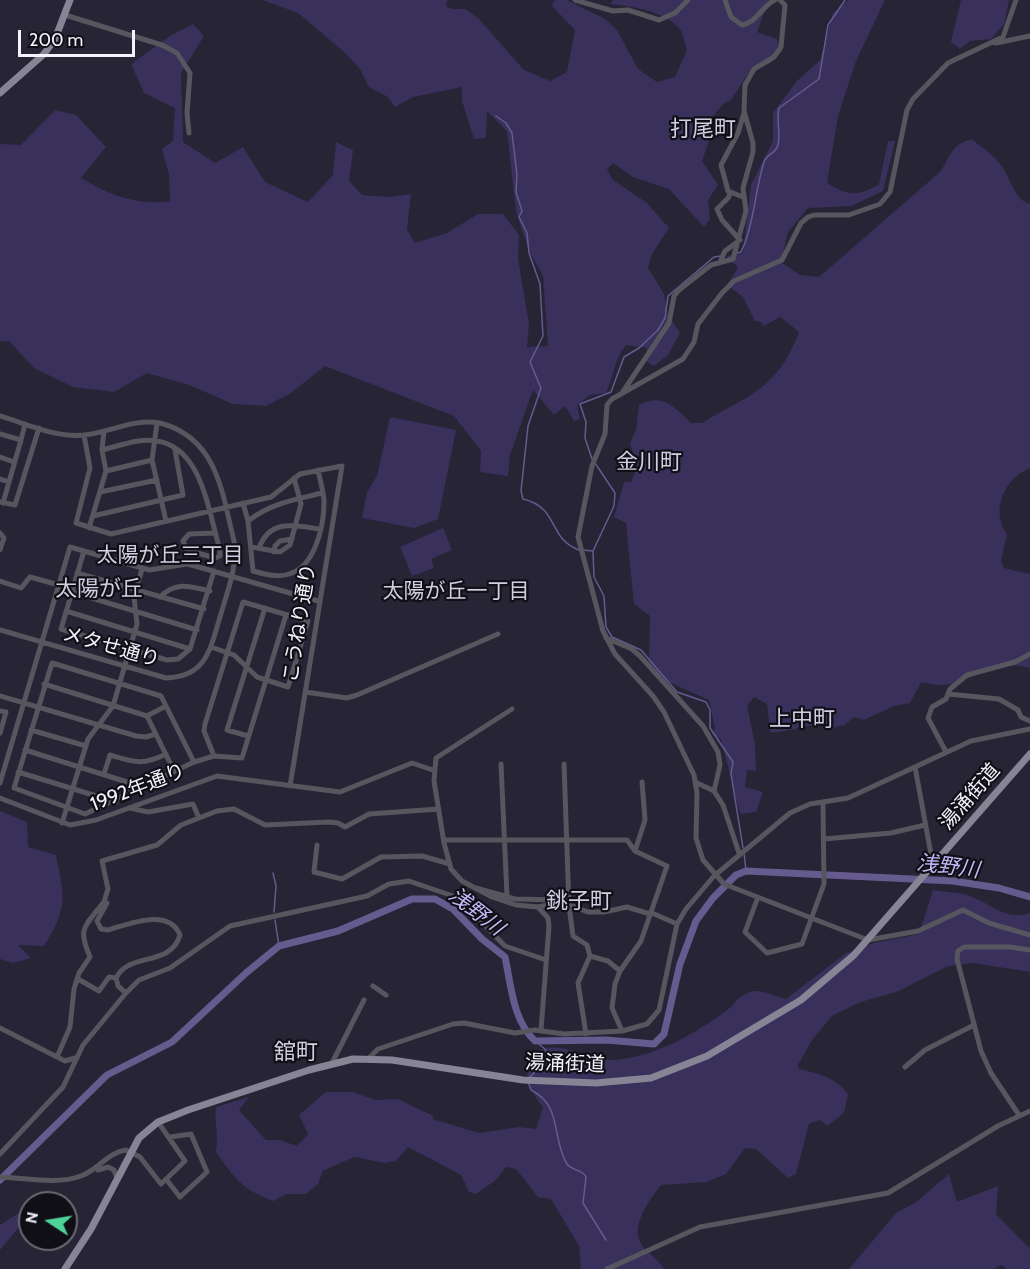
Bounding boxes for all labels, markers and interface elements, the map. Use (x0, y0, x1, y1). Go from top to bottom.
scale bar (21, 18, 138, 56)
text: 200 m (29, 29, 83, 51)
district label: 打尾町 (670, 117, 736, 143)
district label: 金川町 (616, 450, 682, 476)
district label: 太陽が丘三丁目 (97, 543, 243, 569)
street label: こうねり通り (279, 562, 321, 684)
district label: 太陽が丘 (55, 577, 143, 603)
district label: 太陽が丘一丁目 (383, 579, 529, 605)
street label: メタせ通り (60, 622, 162, 672)
district label: 上中町 (769, 707, 835, 733)
street label: 1992年通り (87, 759, 189, 817)
street label: 湯涌街道 (935, 759, 1005, 835)
water label: 浅野川 (915, 851, 981, 883)
water label: 浅野川 (443, 883, 509, 941)
district label: 銚子町 (546, 889, 612, 915)
district label: 舘町 (274, 1040, 318, 1066)
street label: 湯涌街道 (525, 1051, 605, 1077)
north arrow (18, 1191, 78, 1251)
text: N (21, 1210, 42, 1225)

